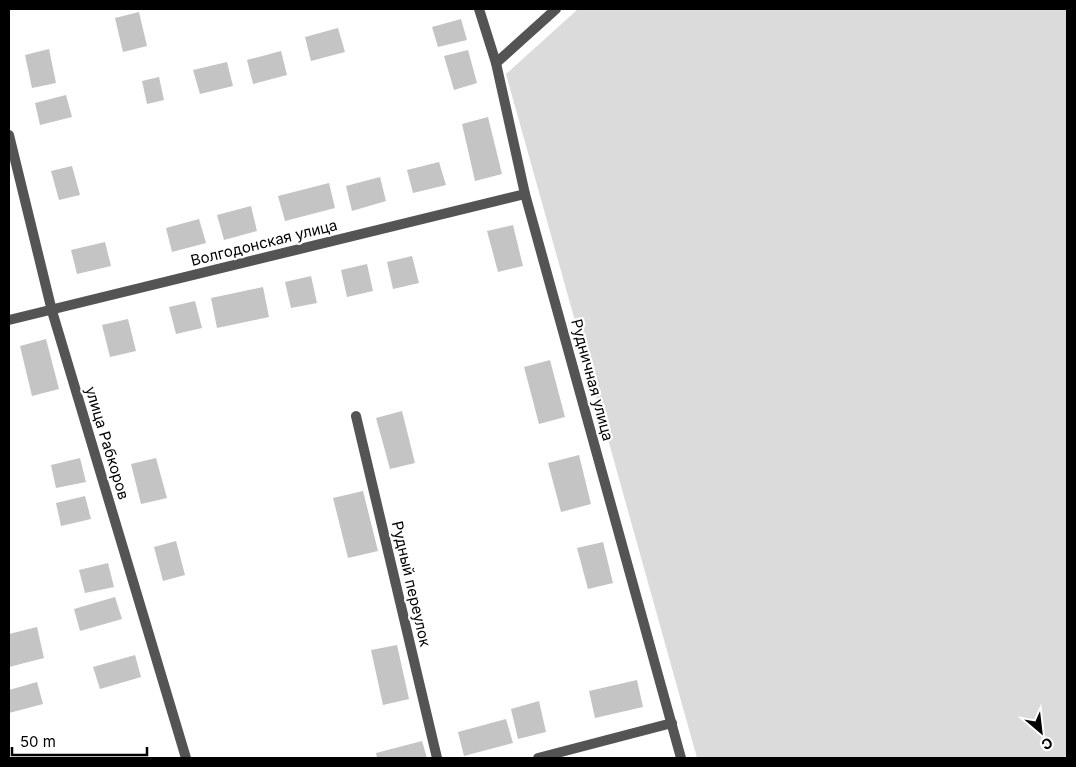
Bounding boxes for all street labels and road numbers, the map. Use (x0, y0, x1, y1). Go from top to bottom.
street label: Волгодонская улица (189, 215, 339, 270)
street label: Рудничная улица (567, 317, 618, 443)
street label: улица Рабкоров (81, 384, 134, 502)
street label: Рудный переулок (388, 519, 435, 649)

